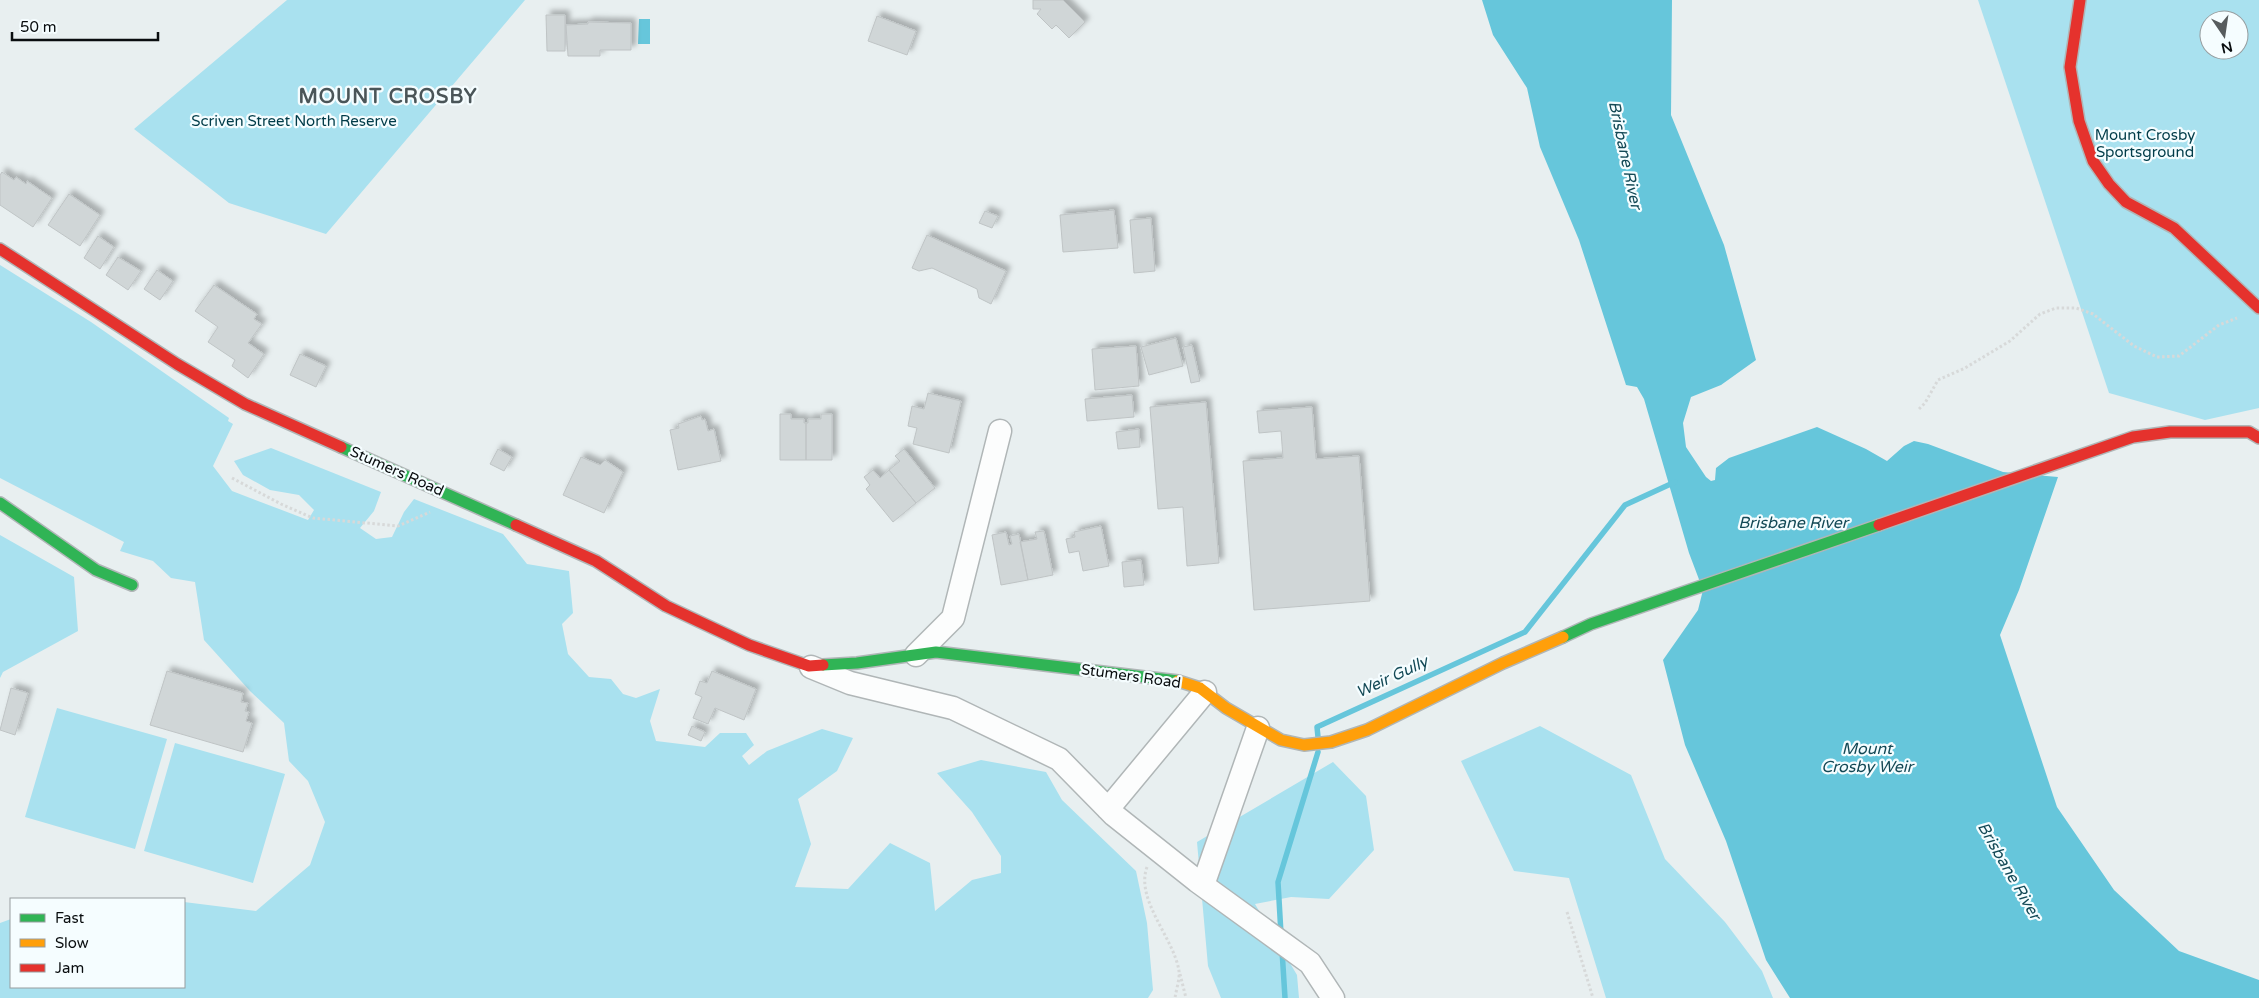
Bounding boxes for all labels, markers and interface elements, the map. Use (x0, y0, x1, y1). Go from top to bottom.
scale bar (12, 10, 159, 42)
north arrow (2199, 10, 2249, 60)
text: 50 m (20, 18, 57, 36)
text: N (2219, 38, 2234, 57)
district label: MOUNT CROSBY (299, 85, 477, 109)
water label: Brisbane River (1604, 99, 1647, 213)
park label: Scriven Street North Reserve (191, 112, 397, 130)
park label: Mount Crosby Sportsground (2095, 126, 2195, 161)
street label: Stumers Road (347, 442, 447, 500)
water label: Brisbane River (1738, 513, 1850, 533)
water label: Weir Gully (1353, 651, 1433, 702)
street label: Stumers Road (1080, 660, 1182, 692)
water label: Mount Crosby Weir (1821, 739, 1915, 777)
water label: Brisbane River (1973, 818, 2046, 925)
legend (10, 898, 185, 988)
text: Fast (55, 909, 85, 927)
text: Slow (55, 934, 89, 952)
text: Jam (55, 959, 84, 977)

